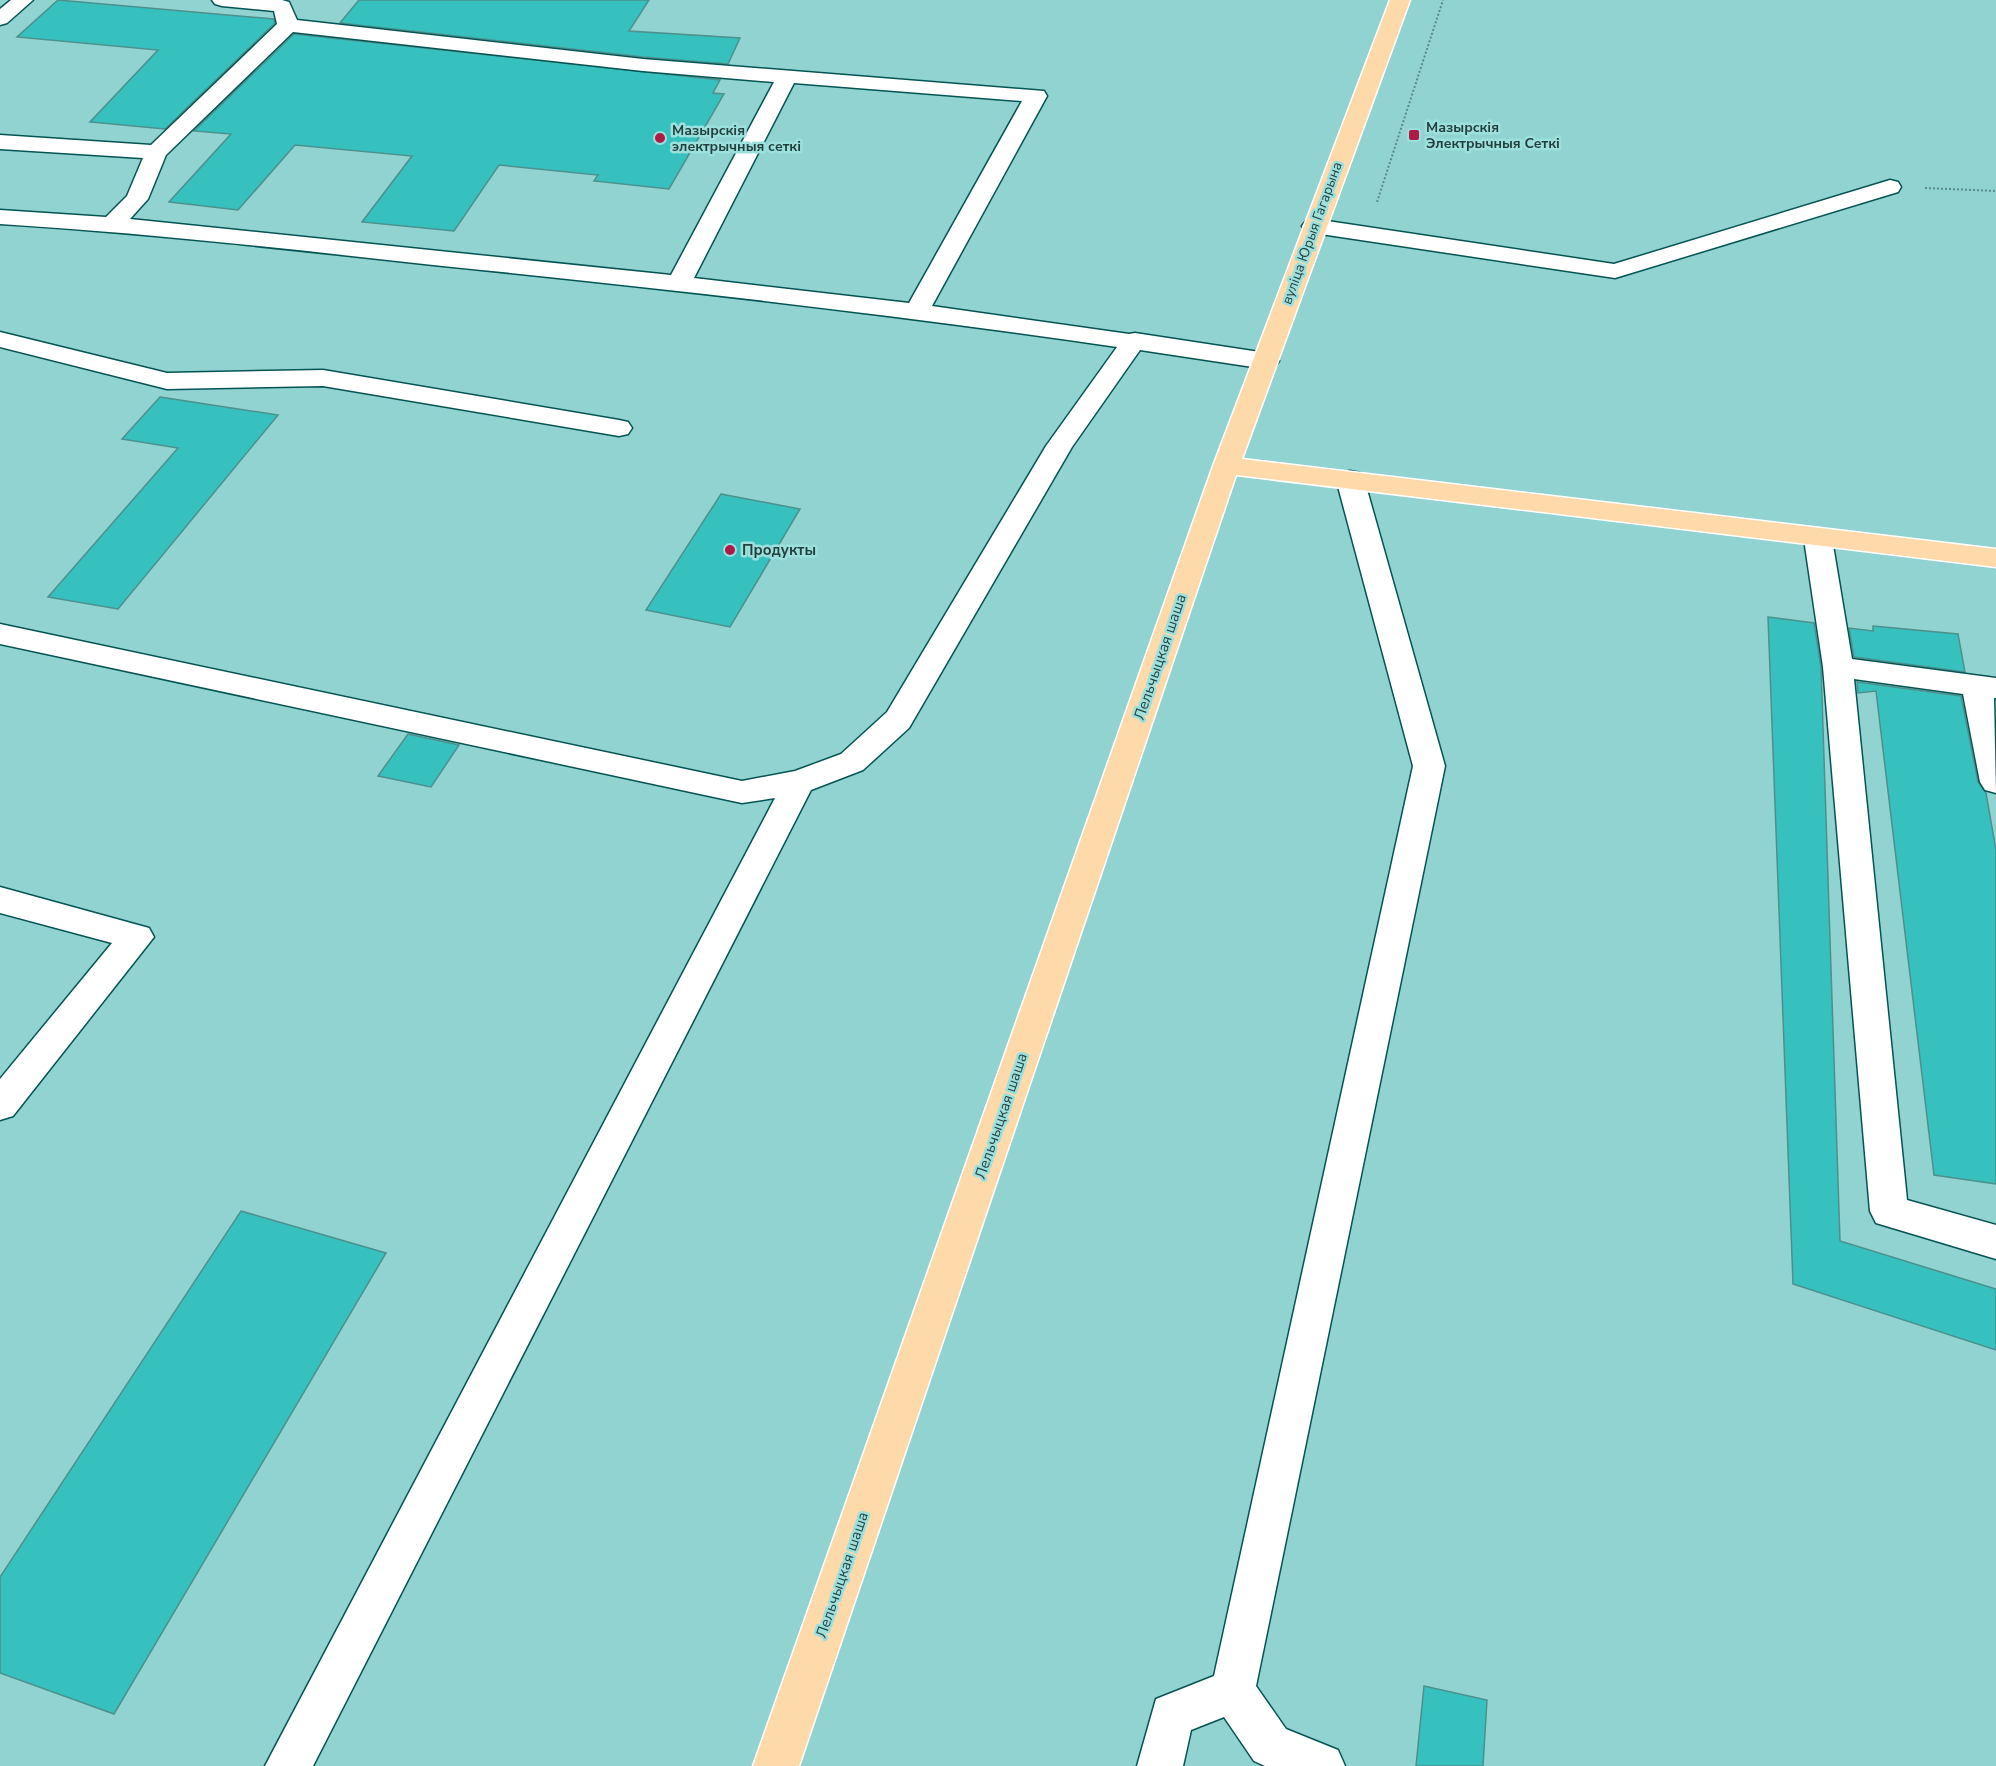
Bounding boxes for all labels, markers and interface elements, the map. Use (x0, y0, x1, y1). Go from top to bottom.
place label: Мазырскія Электрычныя Сеткі (1426, 118, 1560, 153)
place label: Мазырскія электрычныя сеткі (672, 121, 801, 156)
marker: Мазырскія Электрычныя Сеткі (1407, 128, 1421, 142)
marker: Мазырскія электрычныя сеткі (653, 131, 667, 145)
street label: вуліца Юрыя Гагарына (1277, 159, 1347, 307)
place label: Продукты (742, 540, 816, 560)
marker: Продукты (723, 543, 737, 557)
street label: Лельчыцкая шаша (1129, 591, 1191, 723)
street label: Лельчыцкая шаша (970, 1050, 1032, 1182)
street label: Лельчыцкая шаша (811, 1509, 873, 1641)

